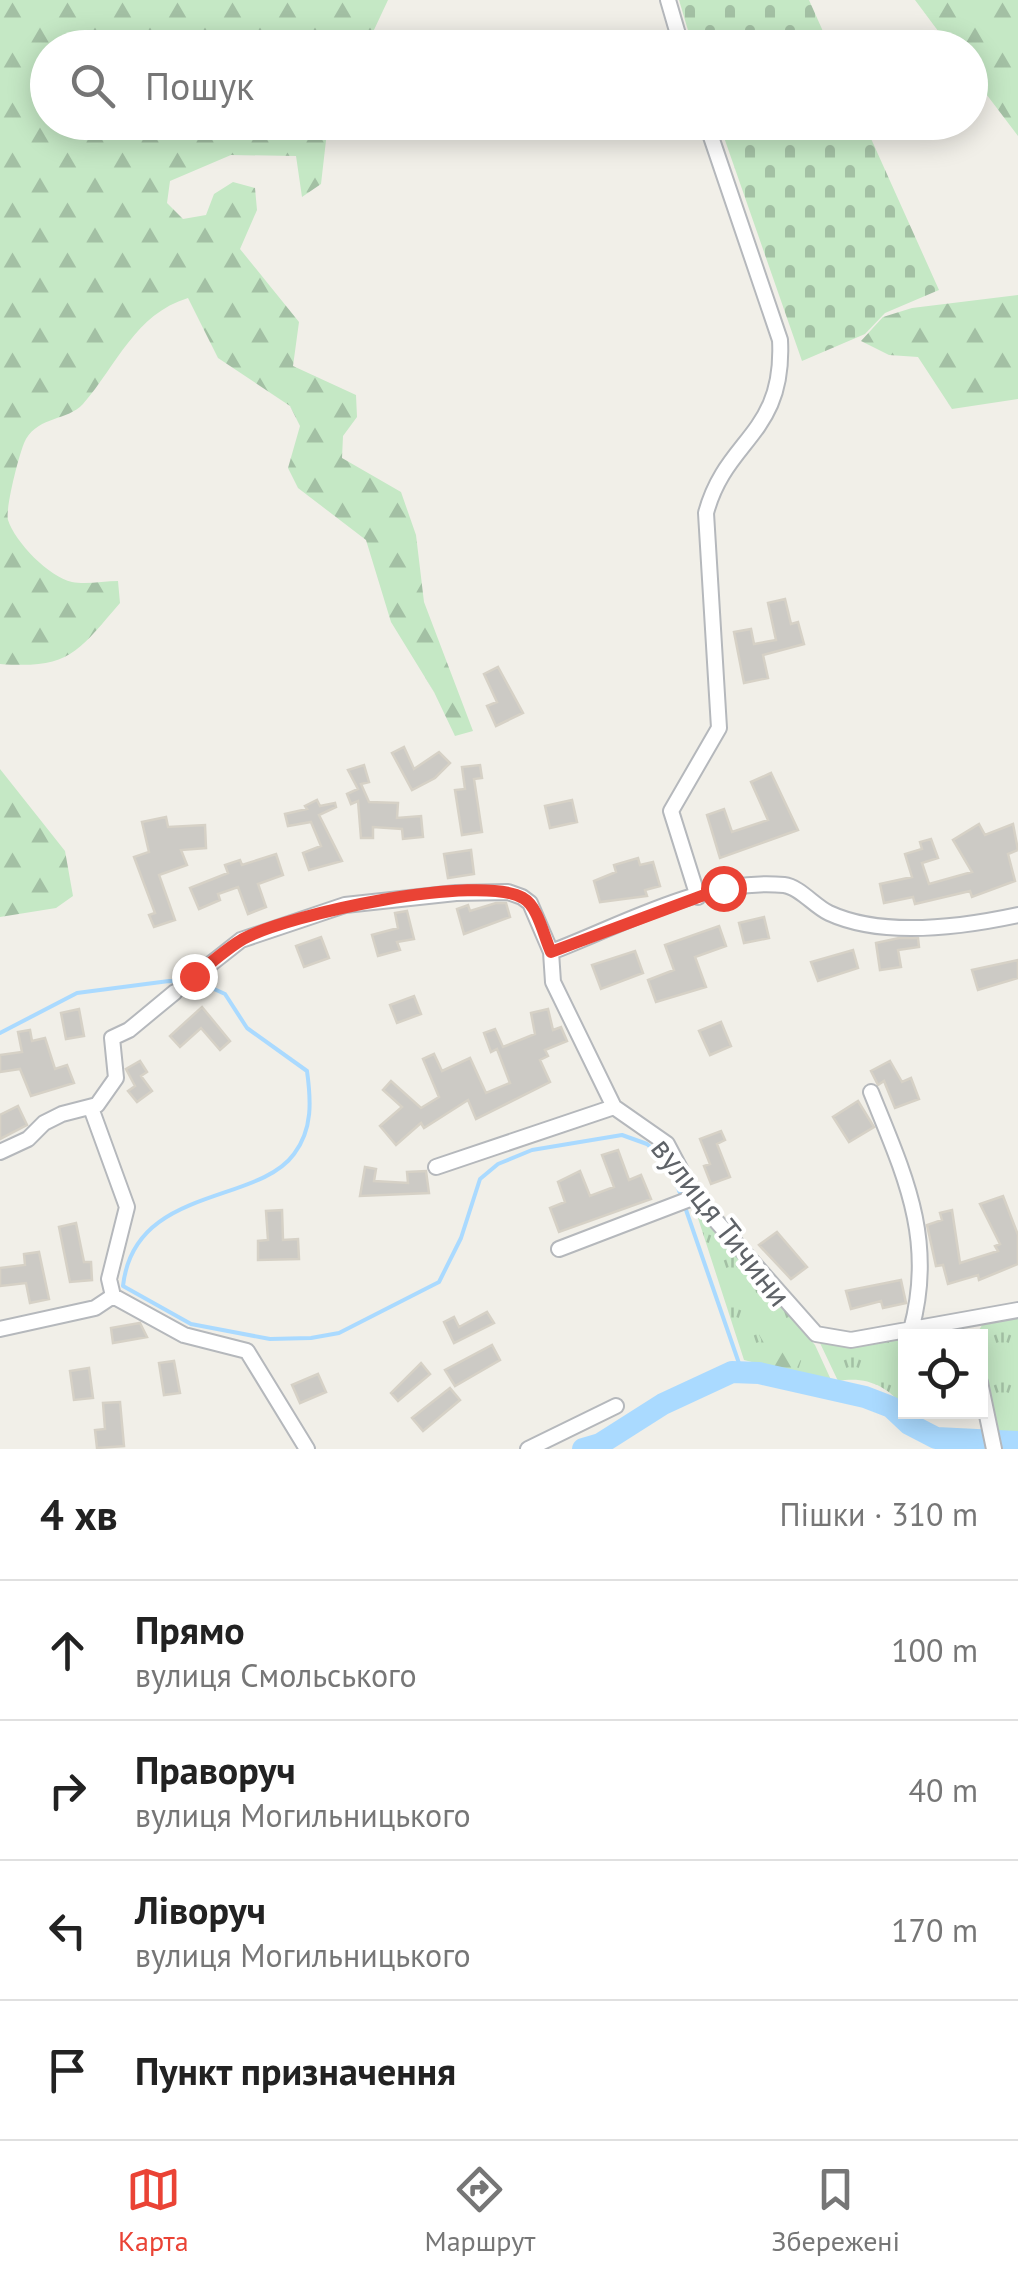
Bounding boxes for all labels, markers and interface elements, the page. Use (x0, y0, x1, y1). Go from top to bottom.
search box (30, 30, 988, 140)
icon: search (65, 58, 120, 113)
text: Пошук (145, 61, 254, 110)
route start (701, 866, 747, 912)
route end (172, 954, 218, 1000)
street label: вулиця Тичини (642, 1128, 801, 1315)
map controls (898, 1329, 988, 1419)
button: locate (898, 1329, 988, 1419)
text: 4 хв (40, 1487, 118, 1542)
text: Пішки · 310 m (780, 1493, 978, 1535)
text: Прямо (135, 1605, 245, 1654)
icon: ahead (40, 1623, 95, 1678)
text: 100 m (891, 1629, 978, 1671)
text: вулиця Смольського (135, 1654, 417, 1696)
text: Праворуч (135, 1745, 296, 1794)
icon: right (40, 1763, 95, 1818)
text: 40 m (909, 1769, 978, 1811)
text: вулиця Могильницького (135, 1794, 471, 1836)
text: Ліворуч (135, 1885, 266, 1934)
icon: left (40, 1903, 95, 1958)
text: 170 m (891, 1909, 978, 1951)
text: вулиця Могильницького (135, 1934, 471, 1976)
icon: arrive (40, 2043, 95, 2098)
text: Пункт призначення (135, 2046, 456, 2095)
tab: Карта (118, 2162, 189, 2259)
tab: Маршрут (425, 2162, 535, 2259)
tab: Збережені (771, 2162, 900, 2259)

